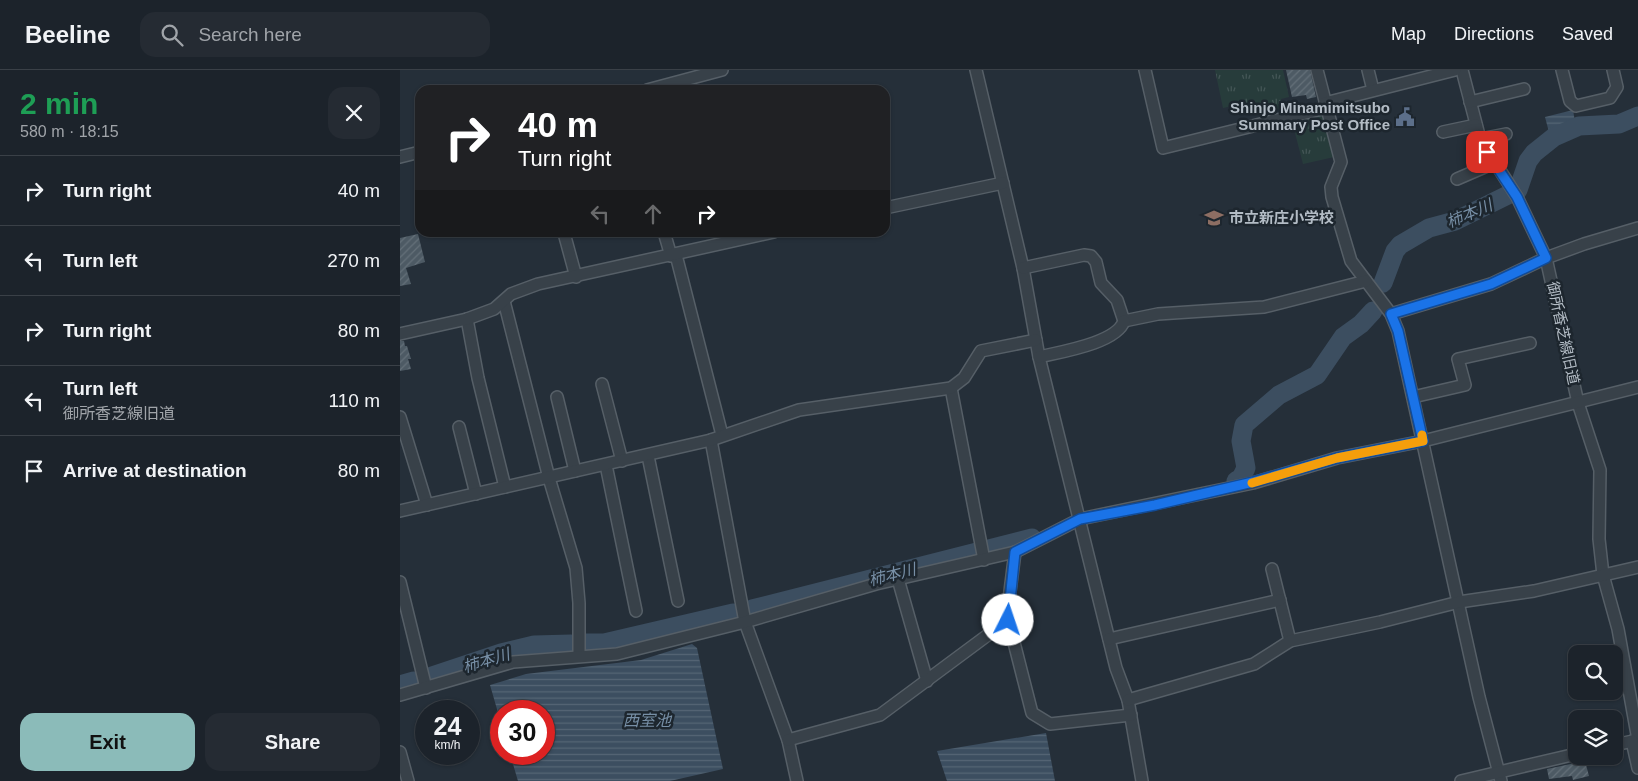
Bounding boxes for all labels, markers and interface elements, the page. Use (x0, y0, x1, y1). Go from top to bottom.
search box (140, 12, 490, 57)
text: Beeline (25, 21, 110, 48)
icon: search (158, 21, 186, 49)
text: Search here (198, 24, 302, 45)
text: Map (1391, 24, 1426, 44)
text: Directions (1454, 24, 1534, 44)
text: Saved (1562, 24, 1613, 44)
text: 2 min (20, 87, 98, 120)
button: close (328, 87, 380, 139)
place label: Shinjo Minamimitsubo Summary Post Office (1230, 99, 1390, 133)
icon: right (435, 105, 500, 170)
text: 40 m (518, 105, 598, 144)
public building icon: Shinjo Minamimitsubo Summary Post Office (1394, 106, 1416, 128)
text: 580 m · 18:15 (20, 123, 119, 140)
pin (1466, 131, 1508, 173)
icon: arrive (1473, 138, 1501, 166)
text: Turn right (518, 146, 611, 171)
icon: right (20, 177, 48, 205)
text: Turn right (63, 180, 151, 201)
text: 40 m (338, 180, 380, 201)
water label: 柿本川 (1444, 195, 1496, 231)
icon: left (586, 200, 614, 228)
icon: ahead (639, 200, 667, 228)
icon: right (692, 200, 720, 228)
school or university icon: 市立新庄小学校 (1203, 207, 1225, 229)
place label: 市立新庄小学校 (1229, 209, 1334, 226)
icon: left (20, 247, 48, 275)
text: Turn left (63, 250, 138, 271)
text: 270 m (327, 250, 380, 271)
street label: 御所香芝線旧道 (1544, 280, 1583, 386)
icon: right (20, 317, 48, 345)
text: Turn right (63, 320, 151, 341)
text: 80 m (338, 320, 380, 341)
text: Turn left (63, 378, 138, 399)
icon: left (20, 387, 48, 415)
text: 110 m (329, 390, 380, 411)
text: 御所香芝線旧道 (63, 405, 175, 422)
icon: arrive (20, 457, 48, 485)
text: Arrive at destination (63, 460, 247, 481)
text: 80 m (338, 460, 380, 481)
water label: 柿本川 (867, 560, 919, 589)
position arrow (981, 593, 1033, 645)
water label: 柿本川 (461, 645, 513, 676)
map controls (1568, 645, 1623, 765)
button: search (1568, 645, 1623, 700)
speed limit sign: 30 (490, 700, 555, 765)
button: layers (1568, 710, 1623, 765)
text: 24 (434, 712, 461, 740)
water label: 西室池 (623, 712, 673, 729)
button: Exit (20, 713, 195, 771)
button: Share (205, 713, 380, 771)
text: km/h (434, 738, 461, 752)

